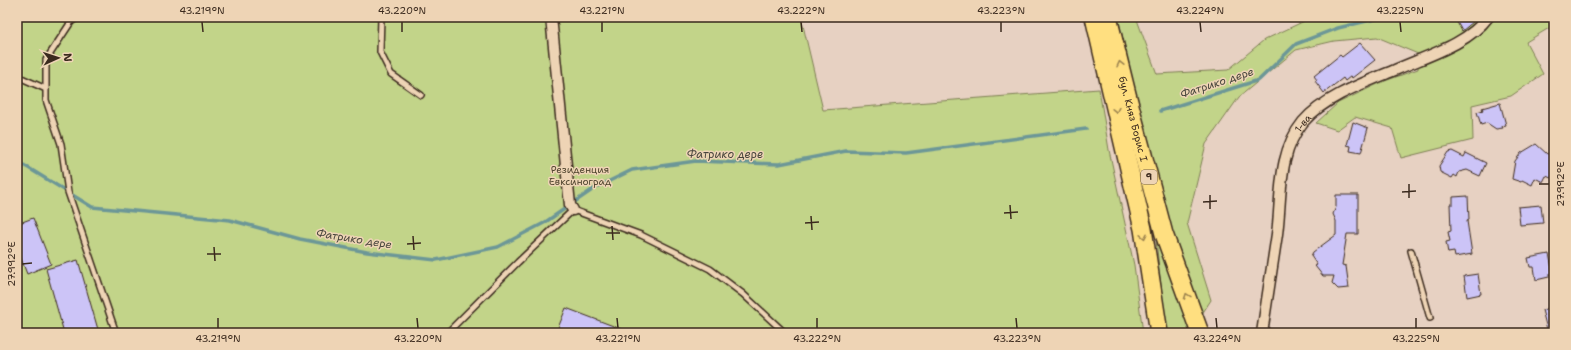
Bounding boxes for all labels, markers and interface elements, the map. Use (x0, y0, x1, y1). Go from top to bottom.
text: 43.219°N (179, 4, 225, 17)
text: 43.220°N (378, 4, 426, 17)
text: 43.221°N (579, 4, 625, 17)
text: 43.222°N (777, 4, 825, 17)
text: 43.223°N (977, 4, 1025, 17)
text: 43.224°N (1176, 4, 1224, 17)
text: 43.225°N (1376, 4, 1424, 17)
north arrow (38, 38, 78, 78)
text: N (60, 53, 75, 63)
one-way arrow (1116, 61, 1124, 67)
water label: Фатрико дере (1178, 64, 1256, 102)
street label: бул. Княз Борис I (1116, 75, 1151, 163)
one-way arrow (1111, 106, 1119, 113)
street label: 1-ва (1291, 111, 1314, 134)
water label: Фатрико дере (687, 147, 763, 162)
text: 27.992°E (1554, 161, 1567, 207)
park label: Резиденция Евксиноград (549, 163, 612, 188)
road number: 9 (1141, 170, 1157, 184)
water label: Фатрико дере (315, 226, 393, 252)
one-way arrow (1140, 233, 1148, 239)
text: 27.992°E (5, 241, 18, 287)
one-way arrow (1183, 293, 1191, 300)
text: 43.219°N (195, 332, 241, 345)
text: 43.220°N (394, 332, 442, 345)
text: 43.221°N (595, 332, 641, 345)
text: 43.222°N (793, 332, 841, 345)
text: 43.223°N (993, 332, 1041, 345)
text: 43.224°N (1193, 332, 1241, 345)
text: 43.225°N (1392, 332, 1440, 345)

